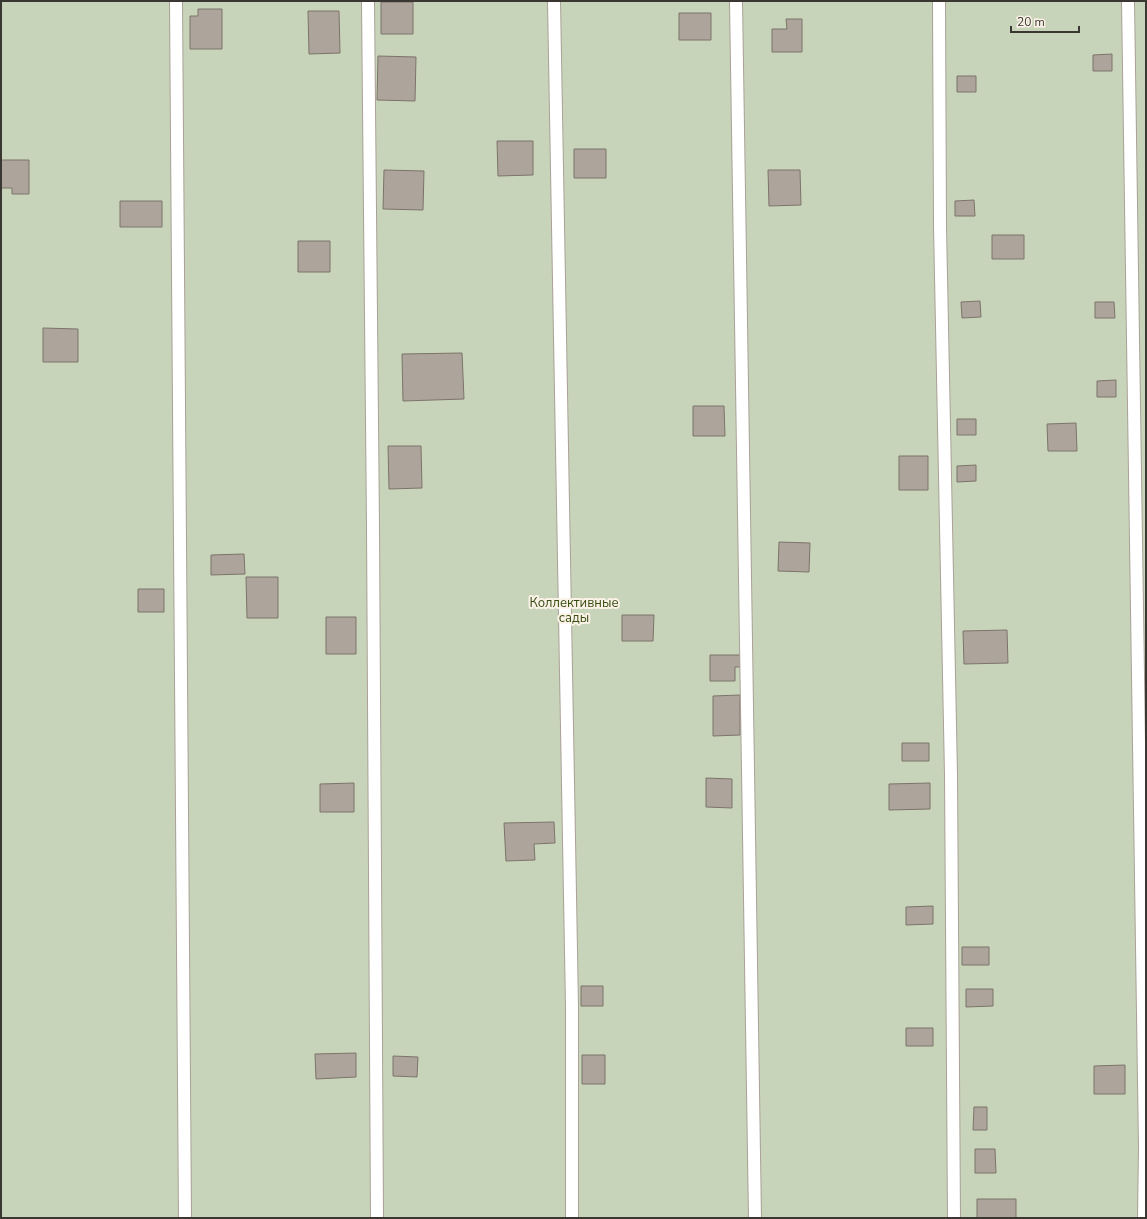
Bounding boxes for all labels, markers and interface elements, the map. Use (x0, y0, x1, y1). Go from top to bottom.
scale bar (1011, 8, 1079, 34)
text: 20 m (1017, 14, 1045, 30)
park label: Коллективные сады (530, 594, 618, 627)

